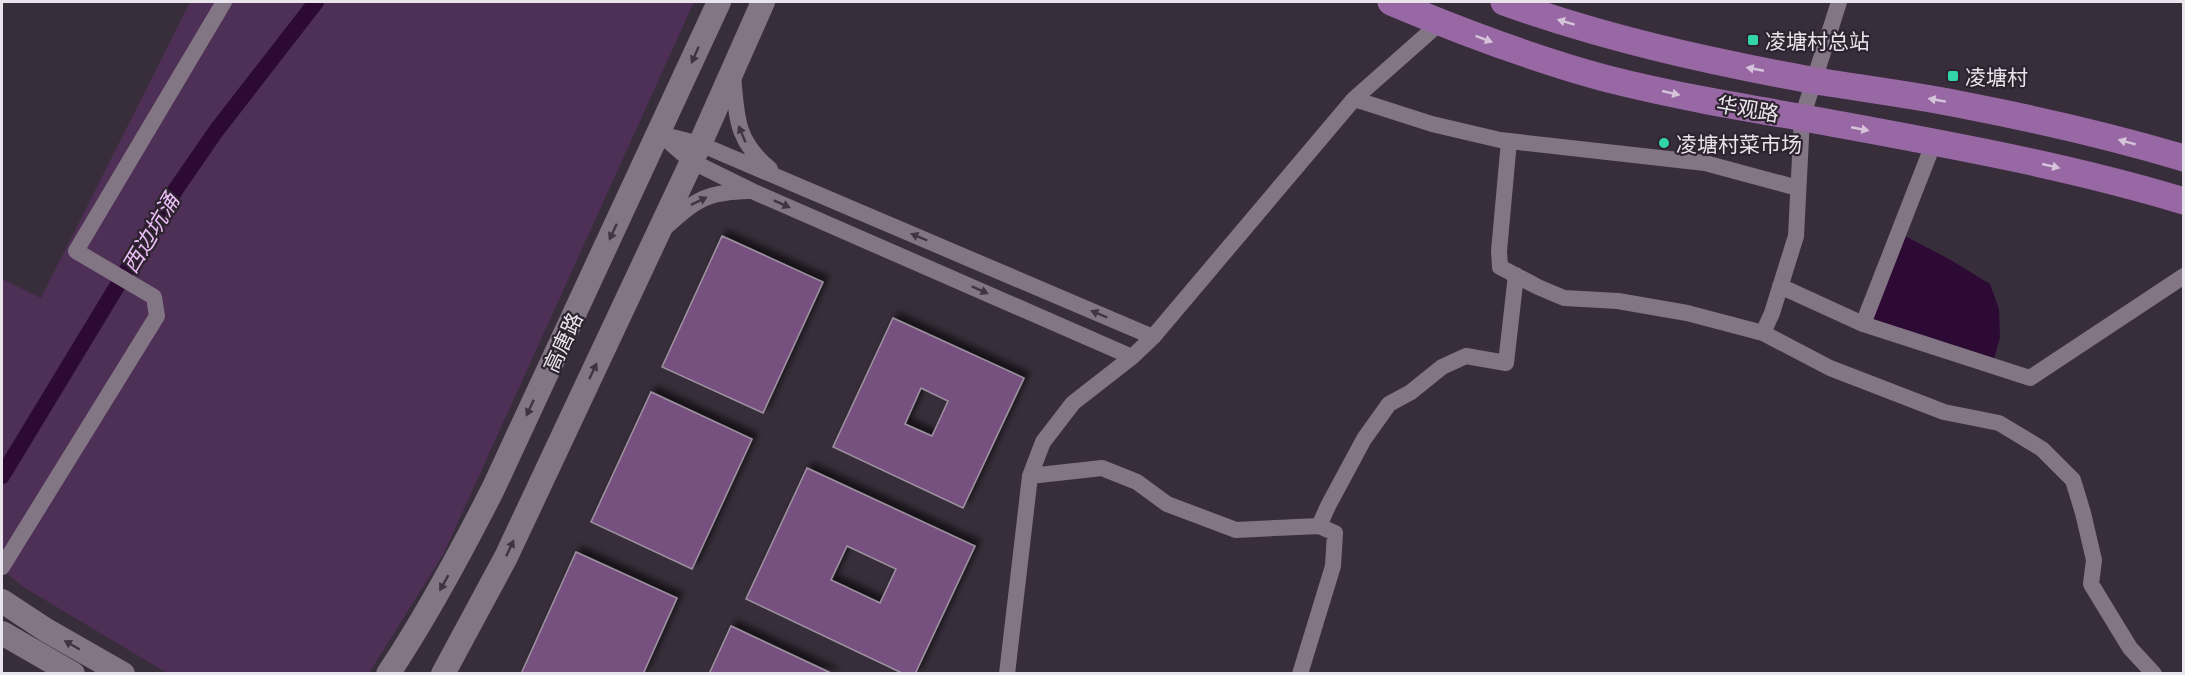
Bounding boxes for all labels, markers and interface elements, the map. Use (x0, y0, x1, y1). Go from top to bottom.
one-way arrow (1557, 17, 1575, 27)
place label: 凌塘村总站 (1765, 28, 1870, 53)
marker: 凌塘村总站 (1746, 33, 1760, 47)
one-way arrow (1475, 35, 1493, 44)
one-way arrow (691, 46, 700, 63)
one-way arrow (1746, 64, 1765, 73)
place label: 凌塘村 (1965, 64, 2028, 89)
marker: 凌塘村 (1946, 69, 1960, 83)
one-way arrow (1662, 89, 1681, 99)
street label: 华观路 (1715, 90, 1781, 126)
one-way arrow (1927, 95, 1946, 104)
one-way arrow (737, 125, 747, 143)
one-way arrow (1850, 125, 1869, 134)
place label: 凌塘村菜市场 (1676, 131, 1802, 156)
marker: 凌塘村菜市场 (1657, 136, 1671, 150)
one-way arrow (2118, 137, 2136, 146)
one-way arrow (2042, 162, 2060, 172)
water label: 西边坑涌 (116, 186, 186, 278)
one-way arrow (690, 196, 707, 205)
one-way arrow (773, 199, 791, 209)
one-way arrow (609, 223, 618, 240)
one-way arrow (910, 232, 928, 242)
one-way arrow (971, 286, 988, 295)
street label: 高唐路 (537, 308, 587, 376)
one-way arrow (1089, 309, 1107, 319)
one-way arrow (588, 363, 597, 380)
one-way arrow (526, 400, 535, 417)
one-way arrow (506, 539, 515, 556)
one-way arrow (439, 575, 449, 592)
one-way arrow (63, 640, 80, 650)

